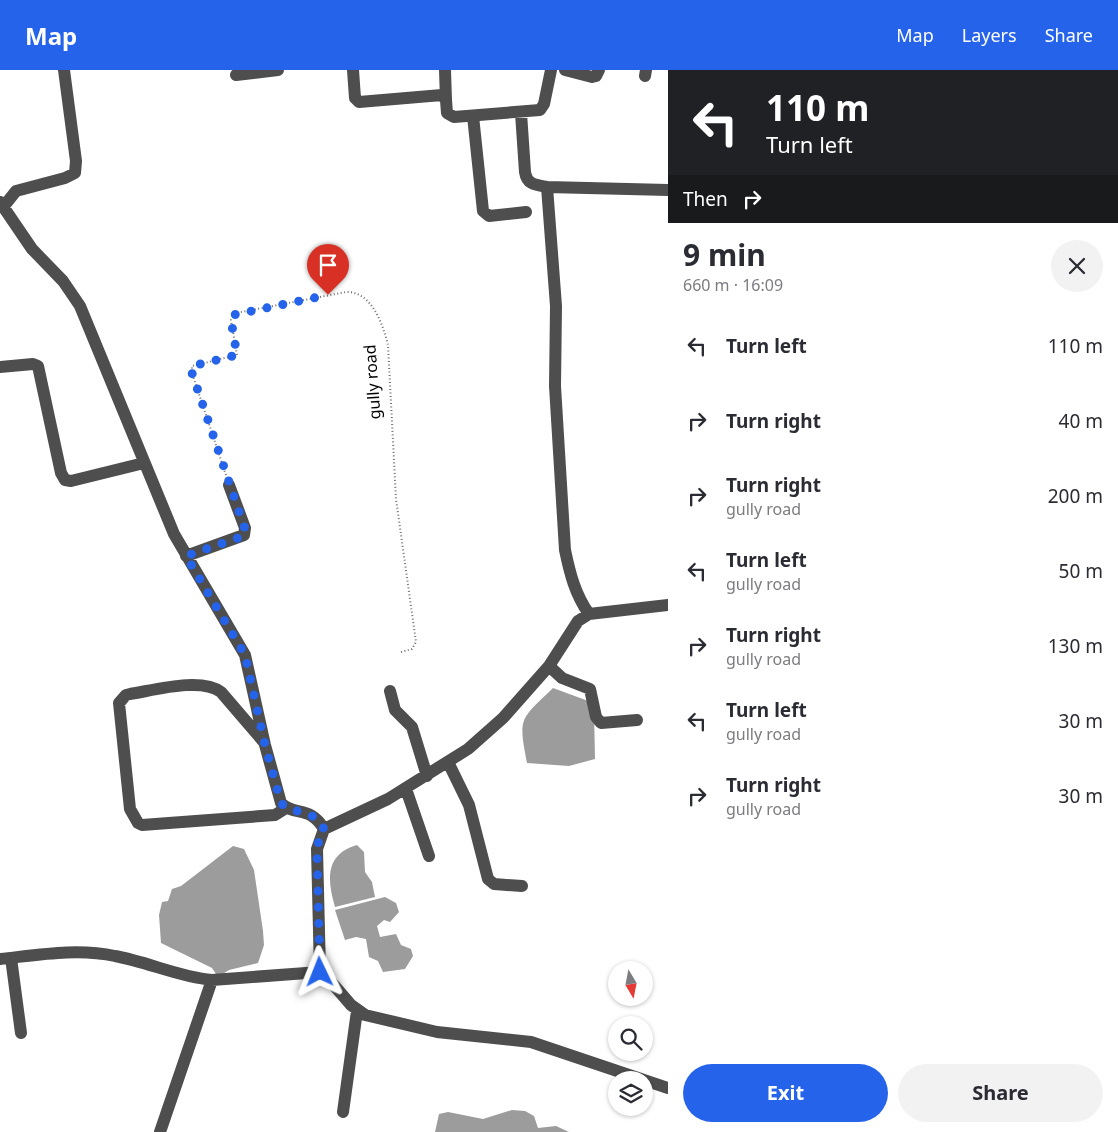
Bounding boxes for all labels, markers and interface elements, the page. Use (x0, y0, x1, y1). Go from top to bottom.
text: Map (25, 19, 77, 52)
text: Map (896, 23, 934, 47)
text: Layers (962, 23, 1017, 47)
text: Share (1045, 23, 1093, 47)
text: 110 m (766, 84, 869, 131)
icon: left (683, 90, 748, 155)
text: Turn left (766, 129, 853, 159)
icon: right (738, 185, 766, 213)
text: Then (683, 186, 728, 212)
text: 9 min (683, 234, 766, 275)
button: close (1051, 240, 1103, 292)
pin (307, 244, 349, 295)
icon: arrive (314, 251, 342, 279)
text: 660 m · 16:09 (683, 274, 783, 296)
icon: left (683, 332, 711, 360)
text: Turn left (726, 333, 807, 359)
text: 110 m (1048, 333, 1103, 359)
street label: gully road (358, 344, 386, 420)
icon: right (683, 407, 711, 435)
text: Turn right (726, 408, 821, 434)
text: 40 m (1059, 408, 1103, 434)
text: Turn right (726, 472, 821, 498)
icon: right (683, 482, 711, 510)
text: 200 m (1048, 483, 1103, 509)
text: gully road (726, 498, 801, 520)
text: Turn left (726, 547, 807, 573)
icon: left (683, 557, 711, 585)
text: 50 m (1059, 558, 1103, 584)
text: gully road (726, 573, 801, 595)
text: Turn right (726, 622, 821, 648)
icon: right (683, 632, 711, 660)
text: 130 m (1048, 633, 1103, 659)
text: gully road (726, 648, 801, 670)
text: Turn left (726, 697, 807, 723)
icon: left (683, 707, 711, 735)
text: 30 m (1059, 708, 1103, 734)
text: gully road (726, 723, 801, 745)
text: Turn right (726, 772, 821, 798)
icon: right (683, 782, 711, 810)
text: 30 m (1059, 783, 1103, 809)
text: gully road (726, 798, 801, 820)
position arrow (293, 945, 345, 997)
north arrow (608, 961, 652, 1006)
map controls (608, 961, 653, 1116)
button: search (608, 1016, 653, 1061)
button: Exit (683, 1064, 888, 1122)
button: Share (898, 1064, 1103, 1122)
button: layers (608, 1071, 653, 1116)

